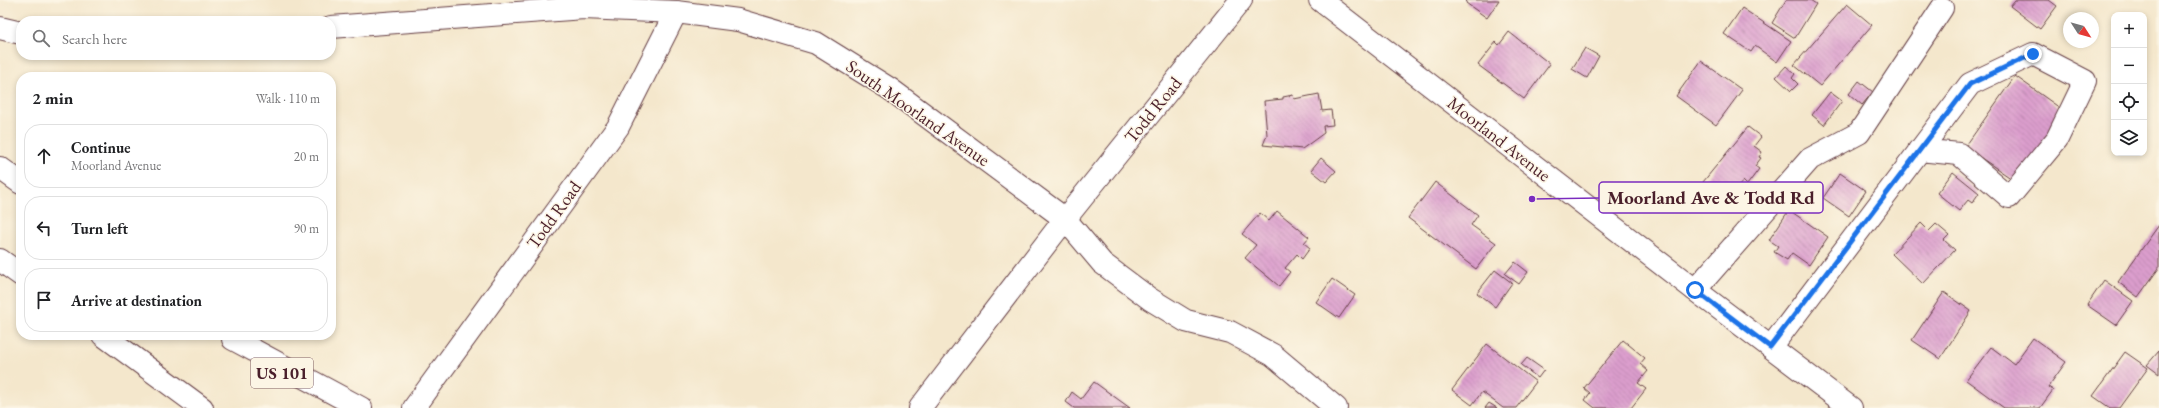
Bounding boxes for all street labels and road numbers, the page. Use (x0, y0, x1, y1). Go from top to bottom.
street label: South Moorland Avenue (842, 54, 995, 171)
street label: Todd Road (1119, 71, 1187, 147)
street label: Moorland Avenue (1443, 91, 1556, 186)
street label: Todd Road (521, 175, 587, 253)
road number: US 101 (251, 358, 313, 388)

